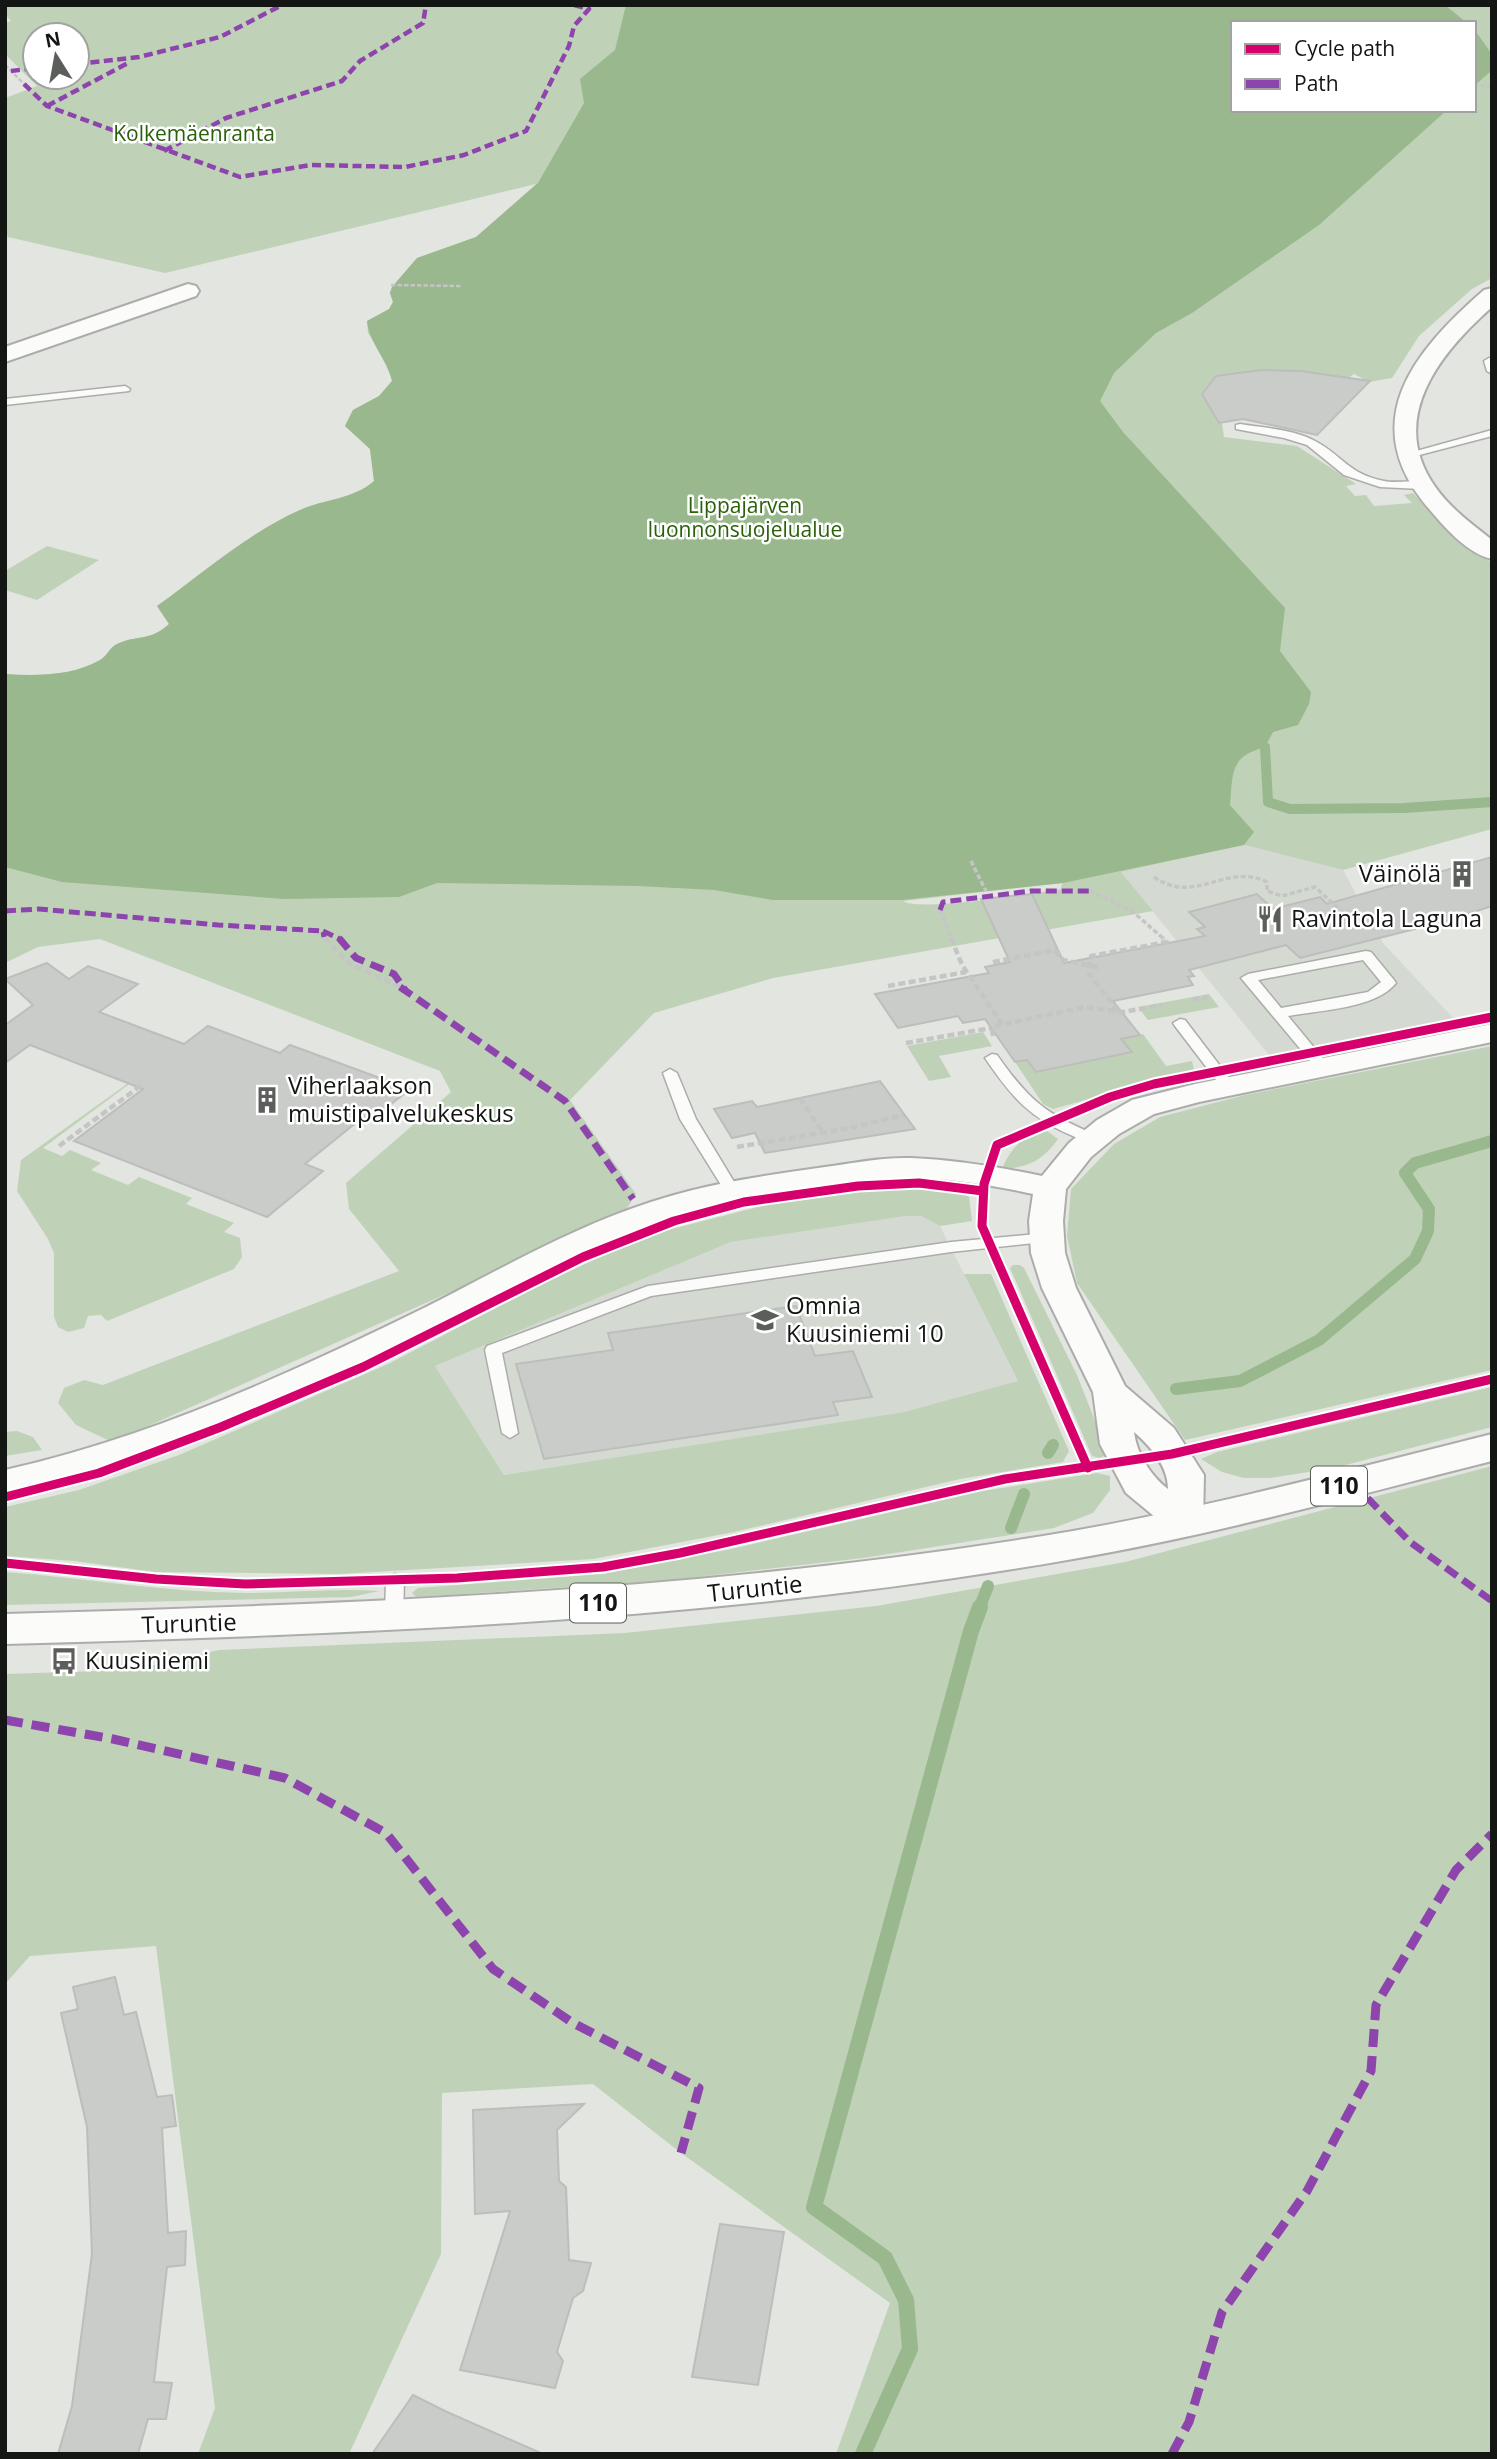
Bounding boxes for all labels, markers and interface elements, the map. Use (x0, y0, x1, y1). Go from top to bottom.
north arrow (21, 21, 91, 91)
legend (1231, 21, 1476, 112)
text: N (43, 25, 63, 54)
text: Cycle path (1294, 34, 1395, 62)
text: Path (1294, 69, 1339, 97)
park label: Kolkemäenranta (113, 119, 275, 147)
park label: Lippajärven luonnonsuojelualue (648, 491, 842, 543)
place label: Väinölä (1359, 856, 1441, 889)
building icon: Väinölä (1447, 859, 1477, 889)
place label: Ravintola Laguna (1291, 901, 1482, 934)
restaurant icon: Ravintola Laguna (1255, 904, 1285, 934)
place label: Viherlaakson muistipalvelukeskus (288, 1068, 514, 1129)
building icon: Viherlaakson muistipalvelukeskus (252, 1085, 282, 1115)
place label: Omnia Kuusiniemi 10 (786, 1288, 944, 1349)
school or university icon: Omnia Kuusiniemi 10 (750, 1305, 780, 1335)
road number: 110 (1311, 1466, 1367, 1506)
street label: Turuntie (706, 1566, 804, 1609)
road number: 110 (570, 1584, 626, 1622)
street label: Turuntie (141, 1604, 237, 1641)
place label: Kuusiniemi (85, 1643, 209, 1676)
bus stop icon: Kuusiniemi (49, 1646, 79, 1676)

